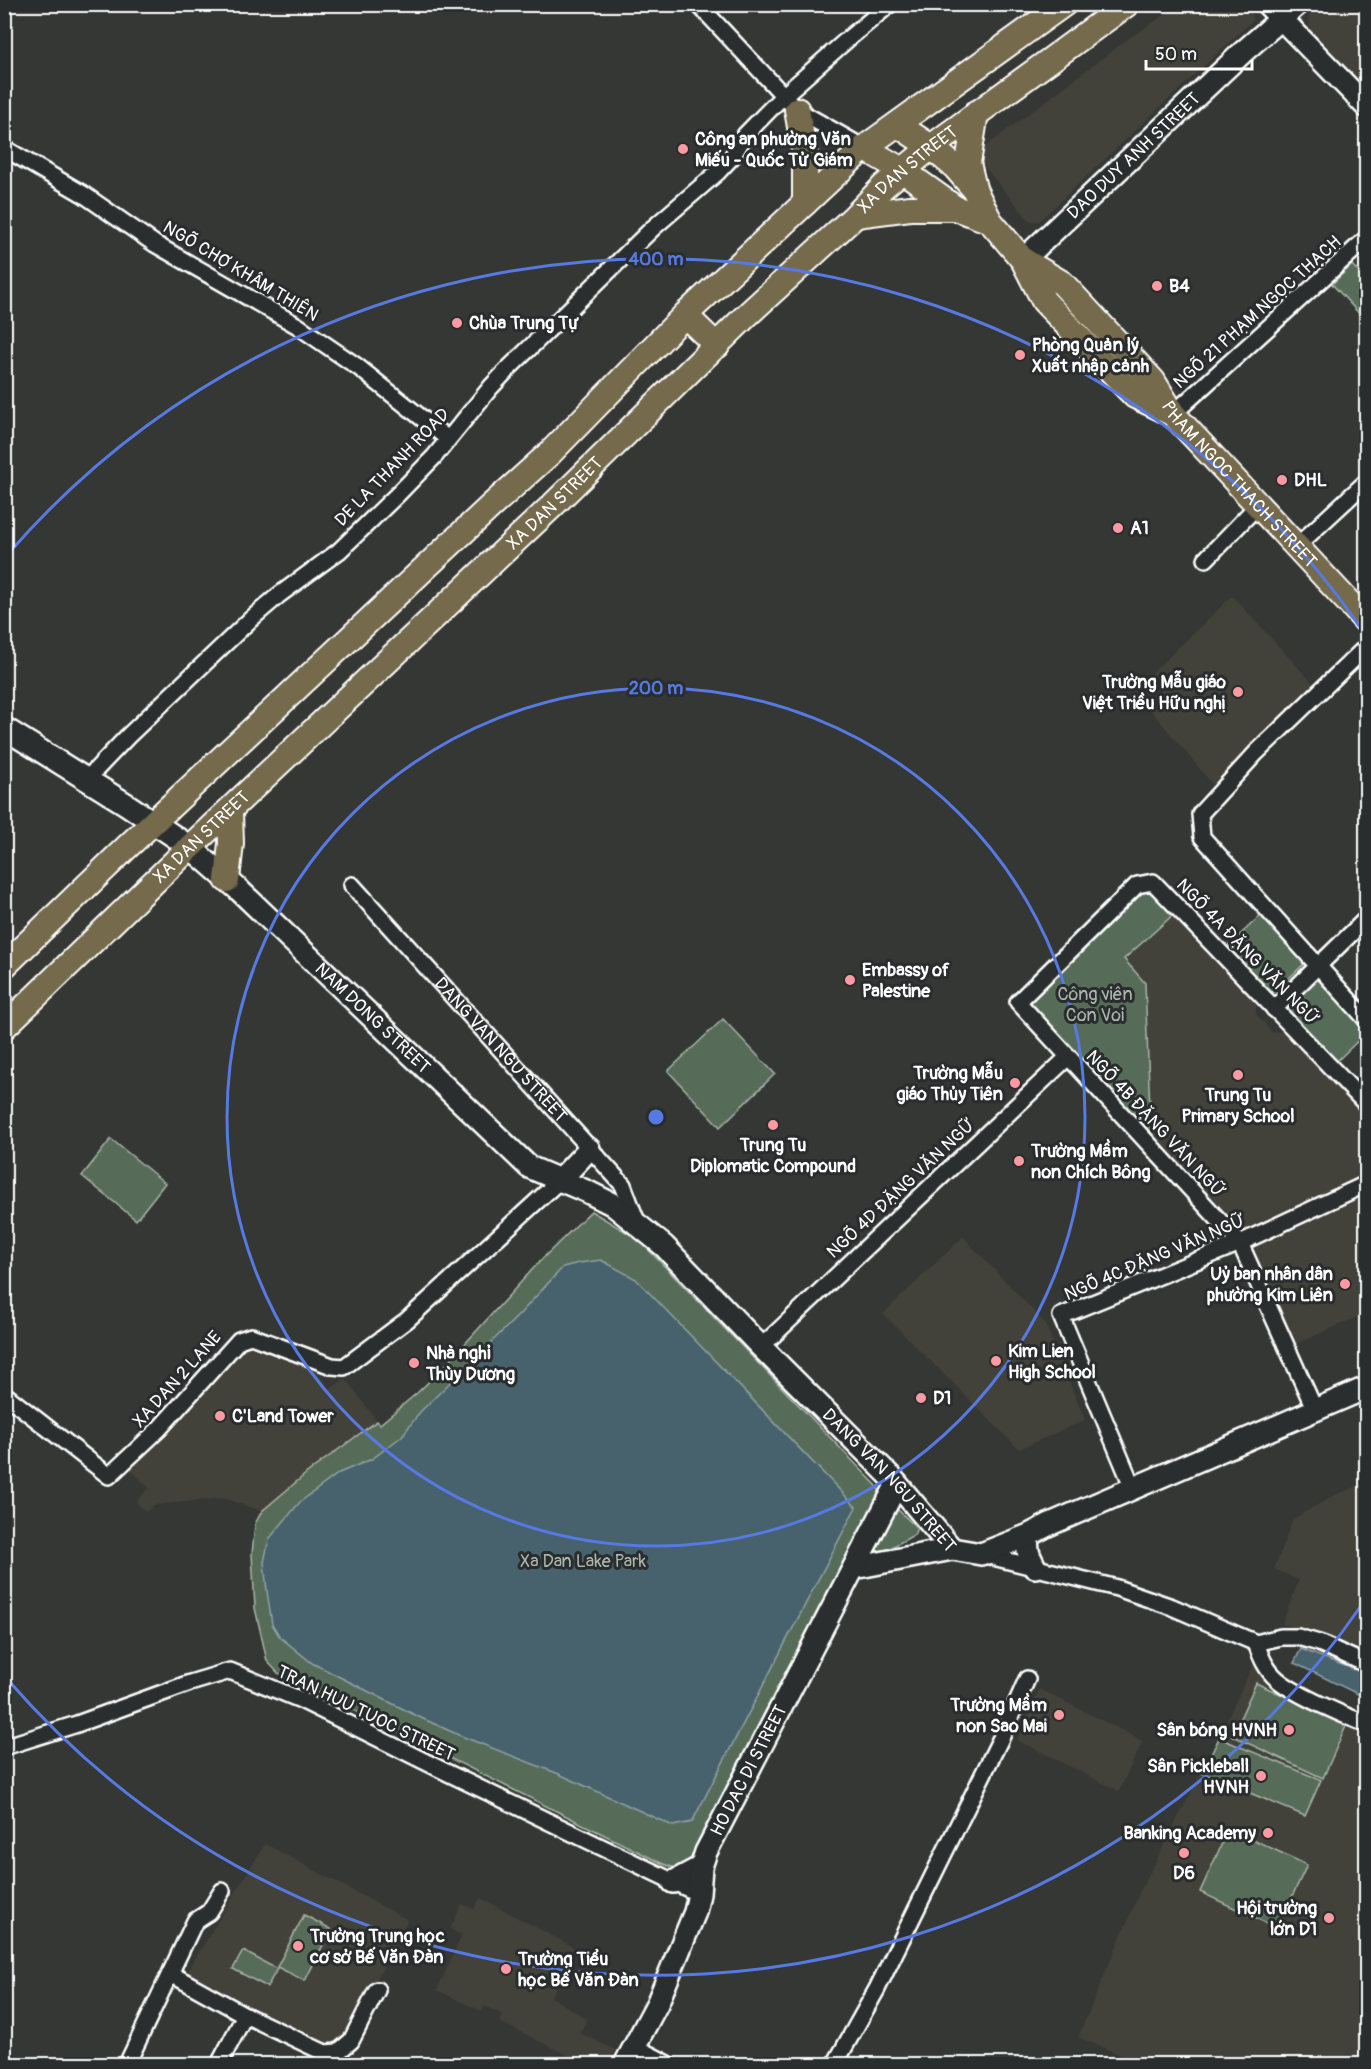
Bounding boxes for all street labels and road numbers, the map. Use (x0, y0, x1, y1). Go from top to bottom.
street label: DAO DUY ANH STREET (1062, 88, 1205, 224)
street label: XA DAN STREET (853, 121, 962, 219)
street label: NGÕ CHỢ KHÂM THIÊN (159, 216, 323, 327)
street label: NGÕ 21 PHẠM NGỌC THẠCH (1169, 231, 1346, 394)
street label: PHAM NGOC THACH STREET (1156, 397, 1322, 573)
street label: DE LA THANH ROAD (330, 403, 455, 531)
street label: XA DAN STREET (502, 452, 608, 555)
street label: XA DAN STREET (148, 786, 255, 888)
street label: NGÕ 4A ĐẶNG VĂN NGỮ (1171, 874, 1324, 1031)
street label: NAM DONG STREET (310, 958, 435, 1079)
street label: DANG VAN NGU STREET (429, 973, 572, 1127)
street label: NGÕ 4B ĐẶNG VĂN NGỮ (1081, 1045, 1230, 1203)
street label: NGÕ 4D ĐẶNG VĂN NGỮ (822, 1113, 981, 1263)
street label: NGÕ 4C ĐẶNG VĂN NGỮ (1061, 1209, 1250, 1306)
street label: XA DAN 2 LANE (128, 1326, 227, 1432)
street label: DANG VAN NGU STREET (817, 1404, 961, 1557)
street label: TRAN HUU TUOC STREET (273, 1660, 459, 1767)
street label: HO DAC DI STREET (705, 1701, 792, 1840)

